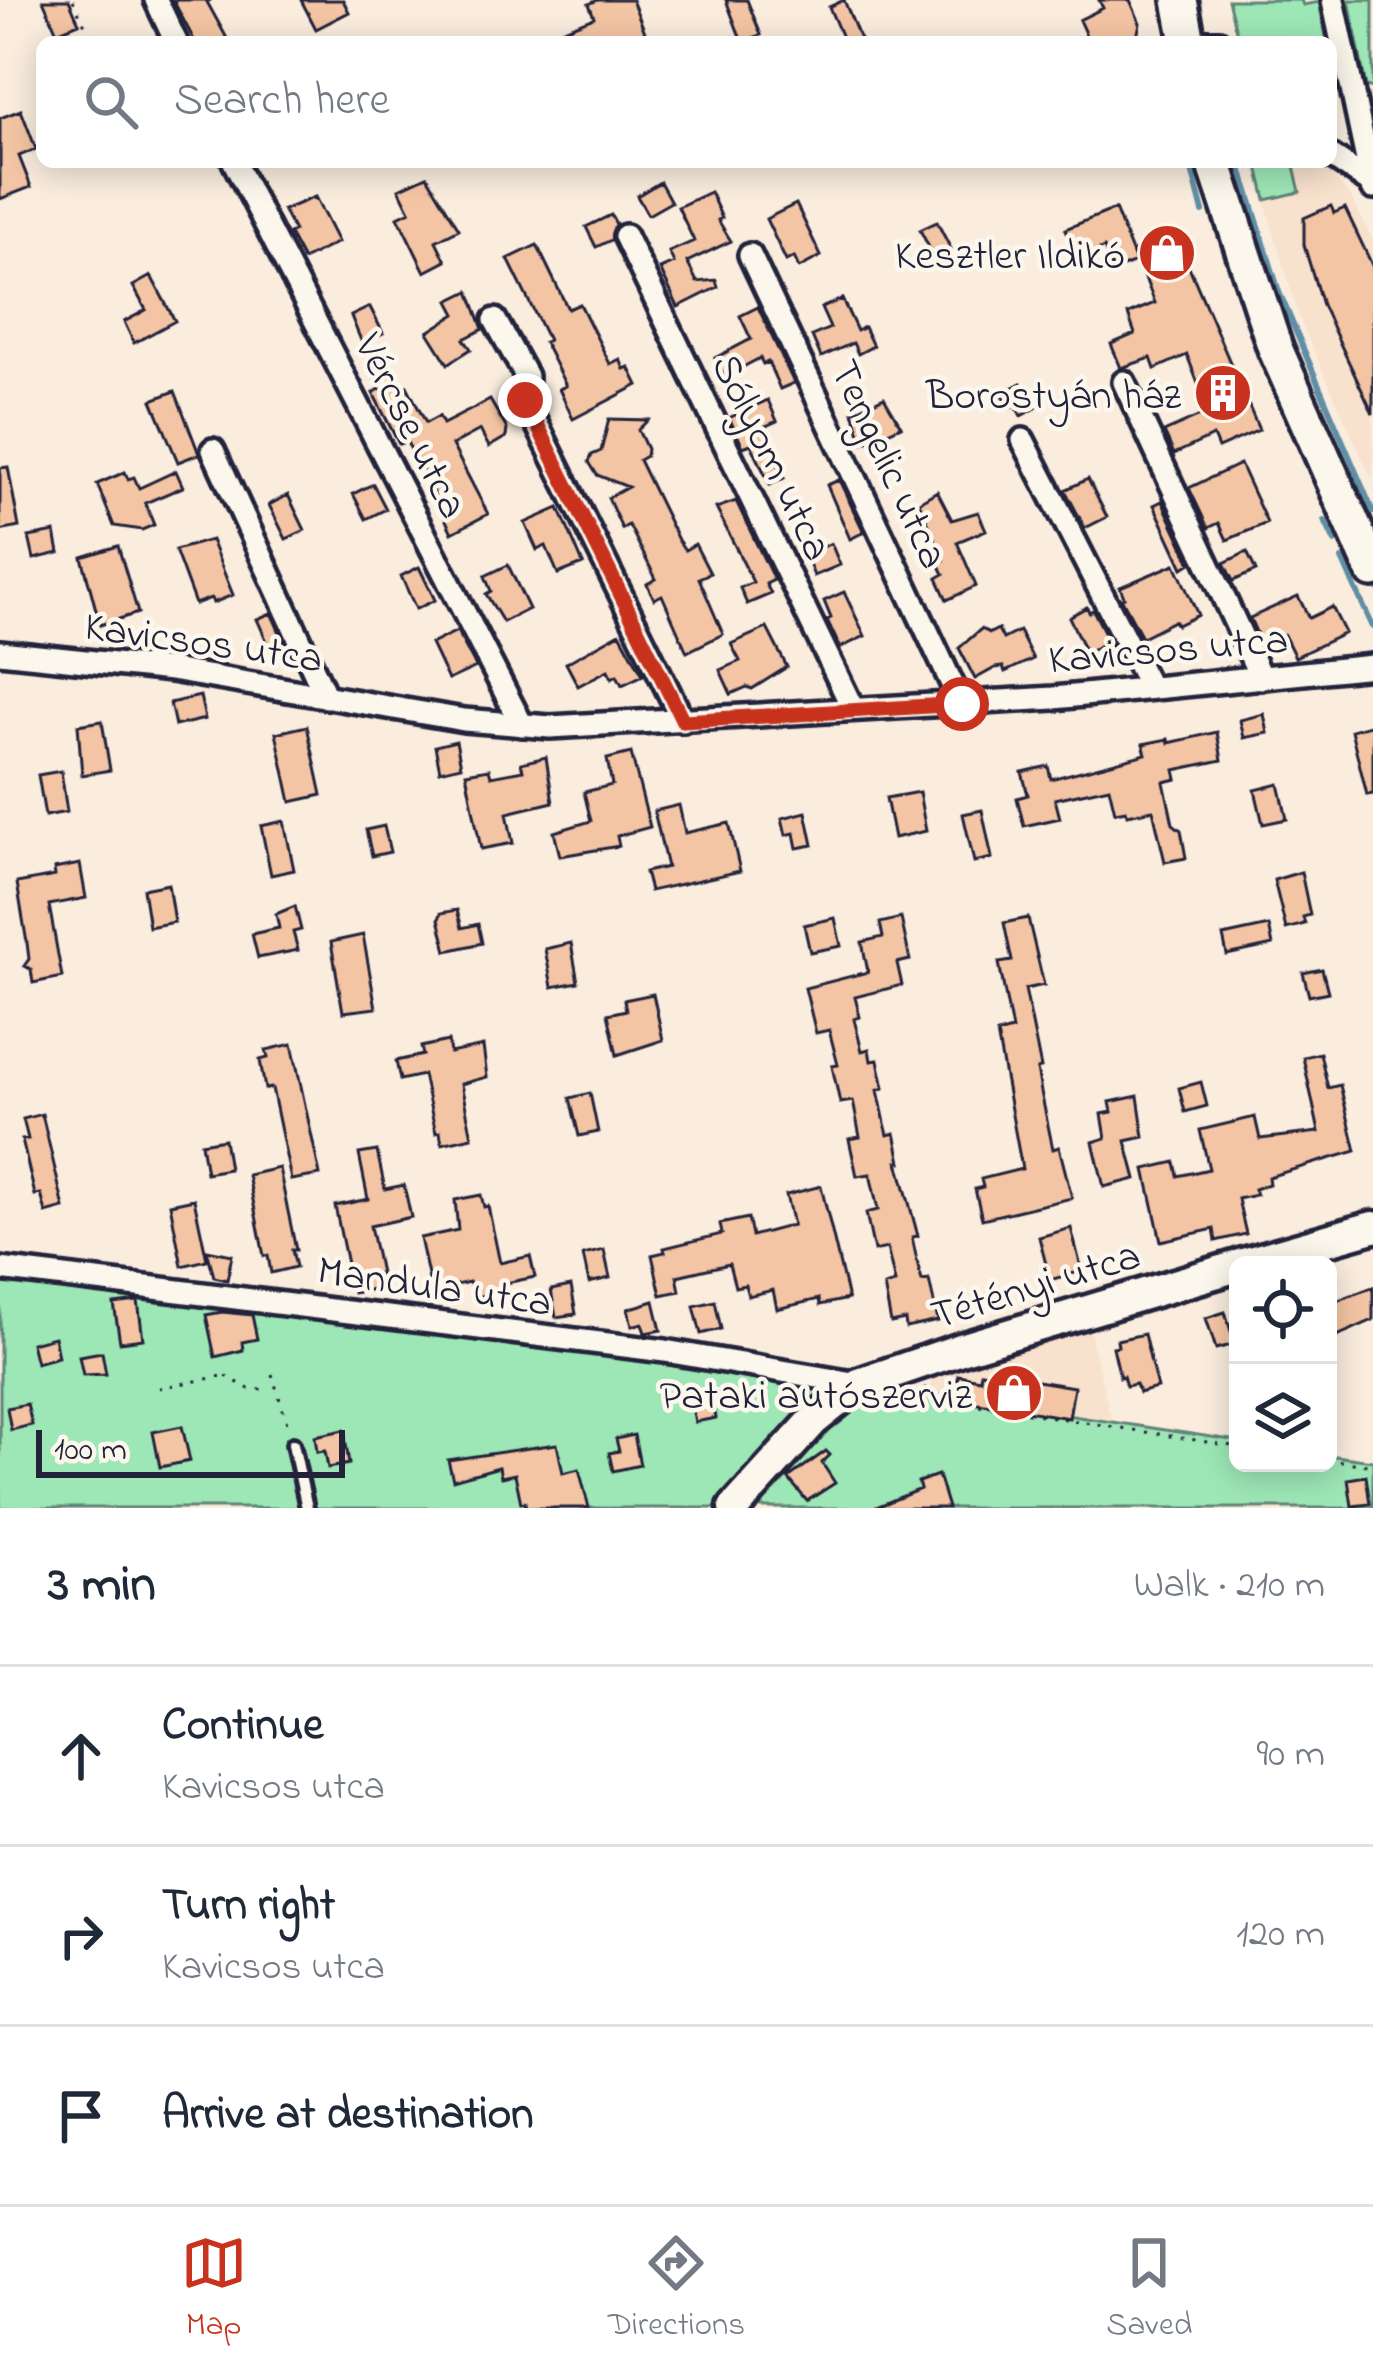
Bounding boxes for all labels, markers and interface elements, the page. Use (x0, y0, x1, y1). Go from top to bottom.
search box (36, 36, 1337, 168)
icon: search (78, 69, 144, 135)
text: Search here (174, 69, 390, 135)
shop icon: Kesztler Ildikó (1136, 222, 1198, 284)
place label: Kesztler Ildikó (895, 227, 1125, 288)
street label: Vércse utca (336, 323, 482, 530)
street label: Sólyom utca (694, 344, 846, 572)
street label: Tengelic utca (812, 350, 962, 579)
building icon: Borostyán ház (1192, 362, 1254, 424)
place label: Borostyán ház (925, 367, 1181, 428)
route end (498, 373, 552, 427)
street label: Kavicsos utca (80, 598, 326, 691)
street label: Kavicsos utca (1046, 611, 1291, 692)
route start (935, 677, 989, 731)
street label: Tétényi utca (924, 1227, 1148, 1348)
street label: Mandula utca (313, 1242, 555, 1335)
map controls (1229, 1256, 1337, 1472)
button: locate (1229, 1256, 1337, 1364)
shop icon: Pataki autószerviz (983, 1362, 1045, 1424)
button: layers (1229, 1364, 1337, 1472)
place label: Pataki autószerviz (660, 1367, 972, 1428)
scale bar (36, 1424, 345, 1477)
text: 100 m (54, 1427, 127, 1475)
text: 3 min (48, 1549, 156, 1624)
text: Walk · 210 m (1134, 1558, 1325, 1615)
text: Continue (162, 1694, 323, 1760)
icon: ahead (48, 1723, 114, 1789)
text: 90 m (1256, 1727, 1325, 1784)
text: Kavicsos utca (162, 1760, 385, 1817)
text: Turn right (162, 1874, 335, 1940)
icon: right (48, 1903, 114, 1969)
text: 120 m (1236, 1907, 1325, 1964)
text: Kavicsos utca (162, 1940, 385, 1997)
icon: arrive (48, 2083, 114, 2149)
text: Arrive at destination (162, 2083, 533, 2149)
tab: Map (181, 2230, 247, 2350)
tab: Directions (608, 2230, 745, 2350)
tab: Saved (1106, 2230, 1192, 2350)

